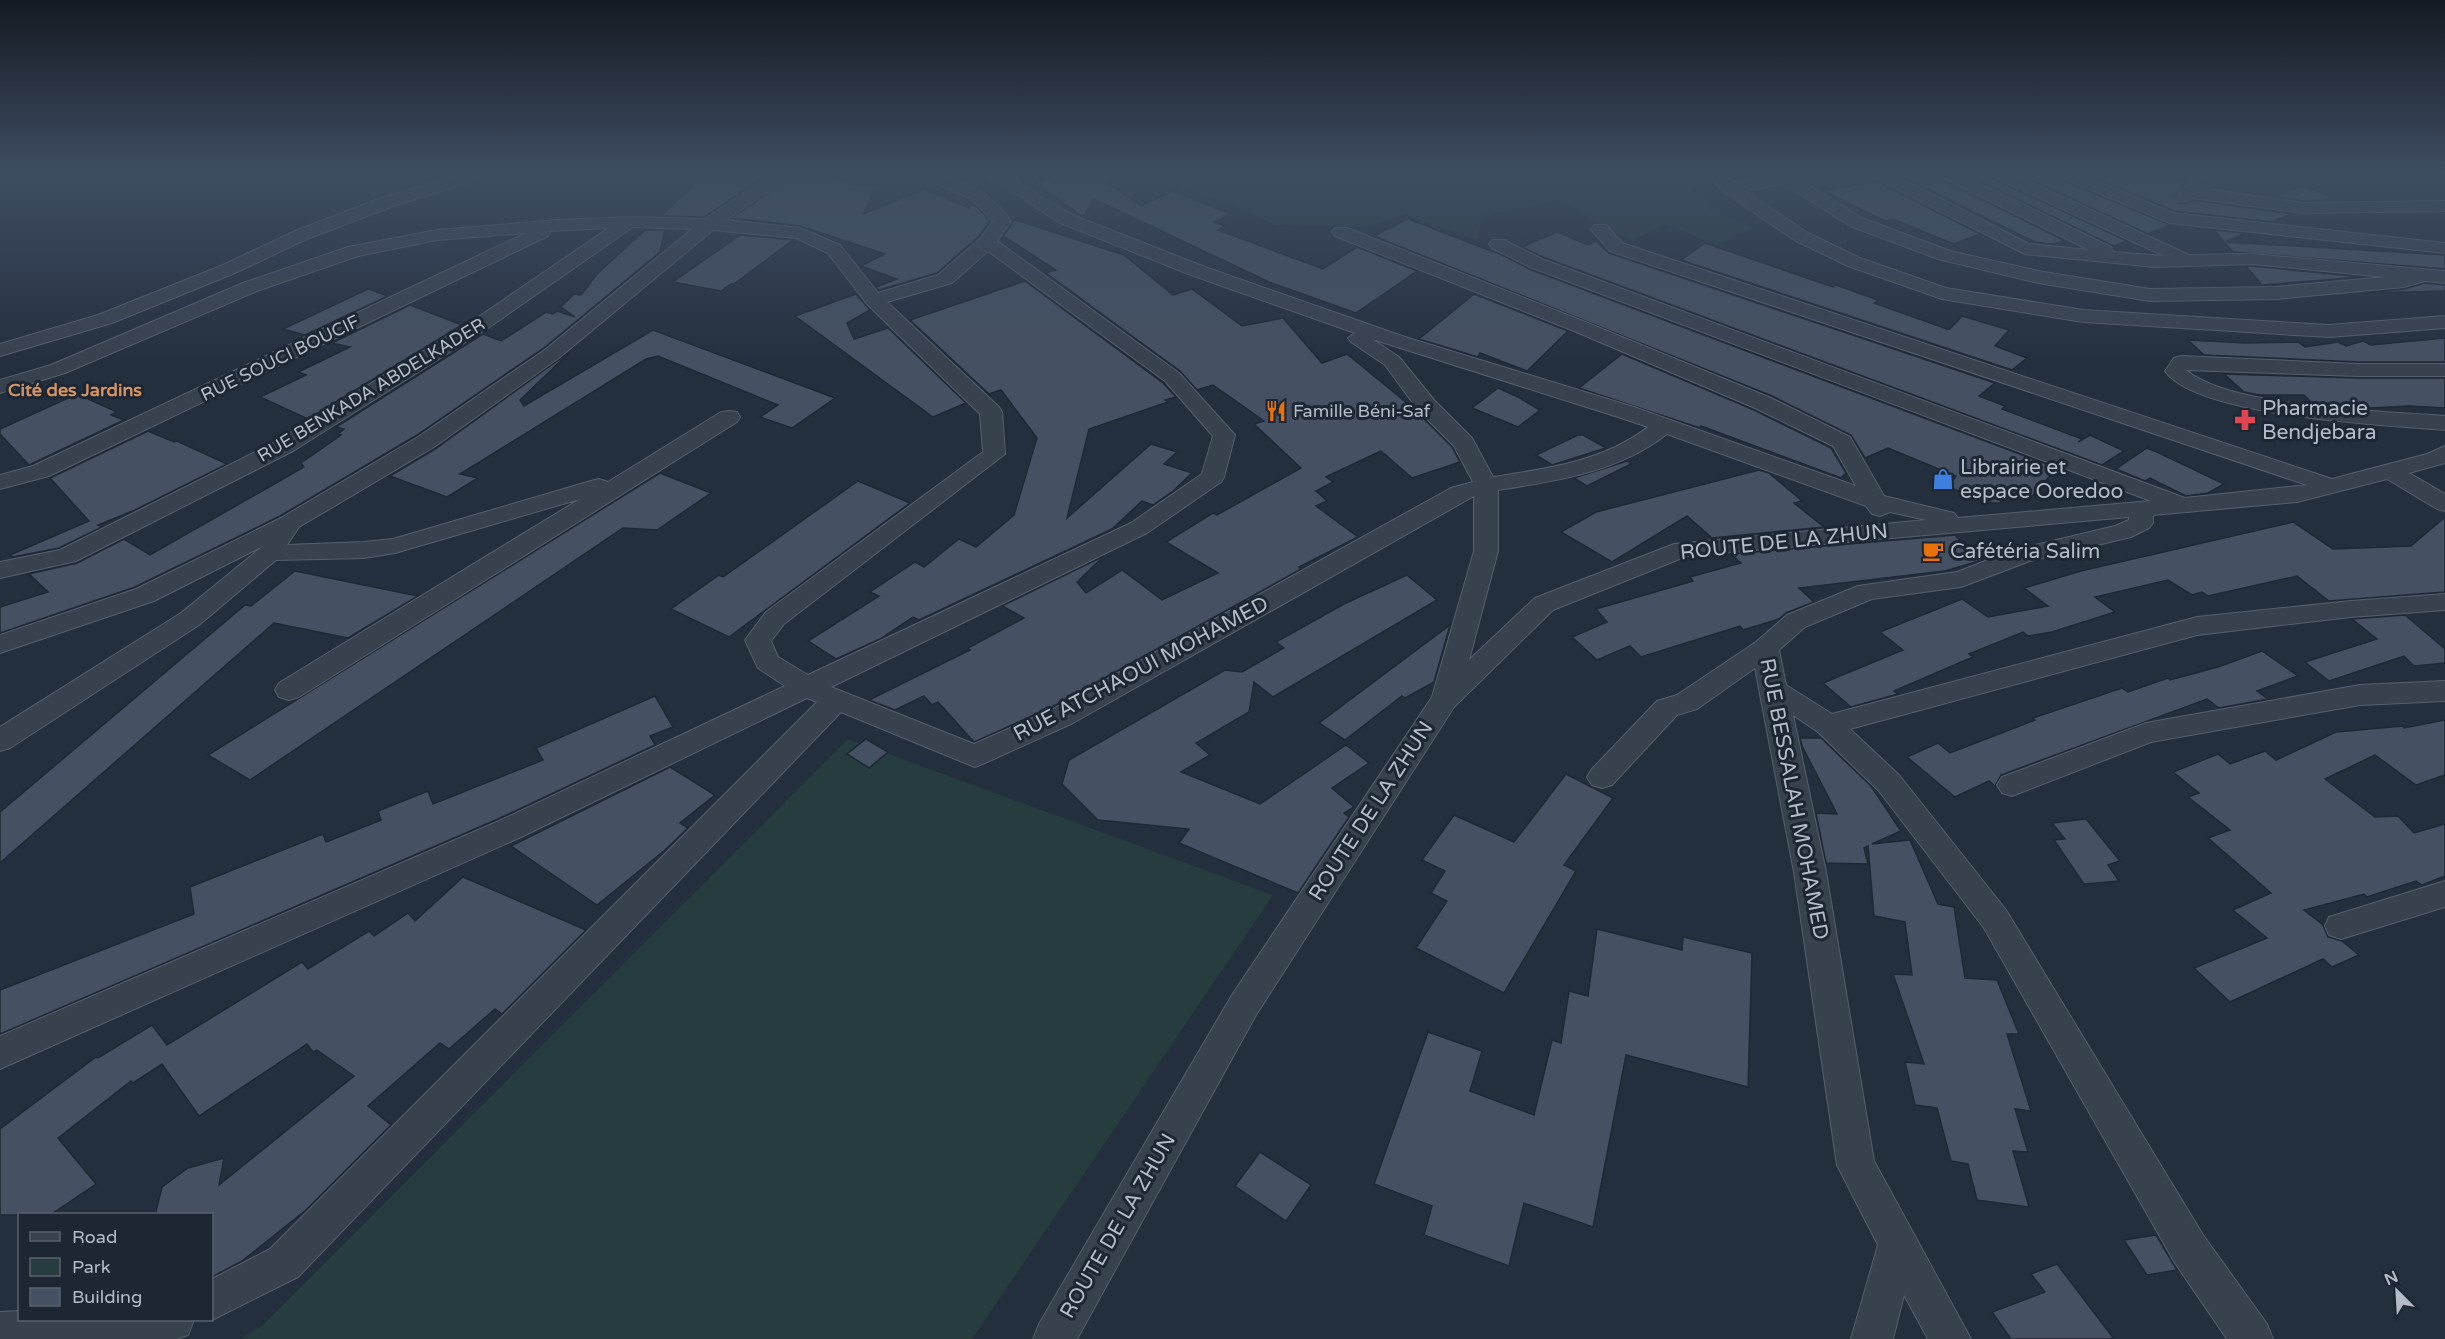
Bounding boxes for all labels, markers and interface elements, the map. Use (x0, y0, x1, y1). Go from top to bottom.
street label: RUE SOUCI BOUCIF (197, 310, 363, 406)
street label: RUE BENKADA ABDELKADER (253, 313, 489, 467)
district label: Cité des Jardins (8, 379, 142, 401)
place label: Pharmacie Bendjebara (2262, 396, 2377, 445)
restaurant icon: Famille Béni-Saf (1264, 399, 1288, 423)
place label: Famille Béni-Saf (1293, 400, 1431, 422)
pharmacy icon: Pharmacie Bendjebara (2233, 408, 2257, 432)
place label: Librairie et espace Ooredoo (1960, 455, 2123, 504)
shop icon: Librairie et espace Ooredoo (1931, 467, 1955, 491)
street label: ROUTE DE LA ZHUN (1679, 519, 1889, 565)
cafe icon: Cafétéria Salim (1921, 539, 1945, 563)
place label: Cafétéria Salim (1950, 539, 2100, 564)
street label: RUE ATCHAOUI MOHAMED (1009, 591, 1273, 747)
street label: RUE BESSALAH MOHAMED (1754, 656, 1834, 942)
street label: ROUTE DE LA ZHUN (1304, 717, 1438, 905)
street label: ROUTE DE LA ZHUN (1055, 1129, 1181, 1323)
legend (18, 1213, 213, 1321)
text: Road (72, 1226, 117, 1248)
text: Park (72, 1256, 111, 1278)
north arrow (2367, 1261, 2427, 1321)
text: N (2381, 1266, 2401, 1290)
text: Building (72, 1286, 142, 1308)

